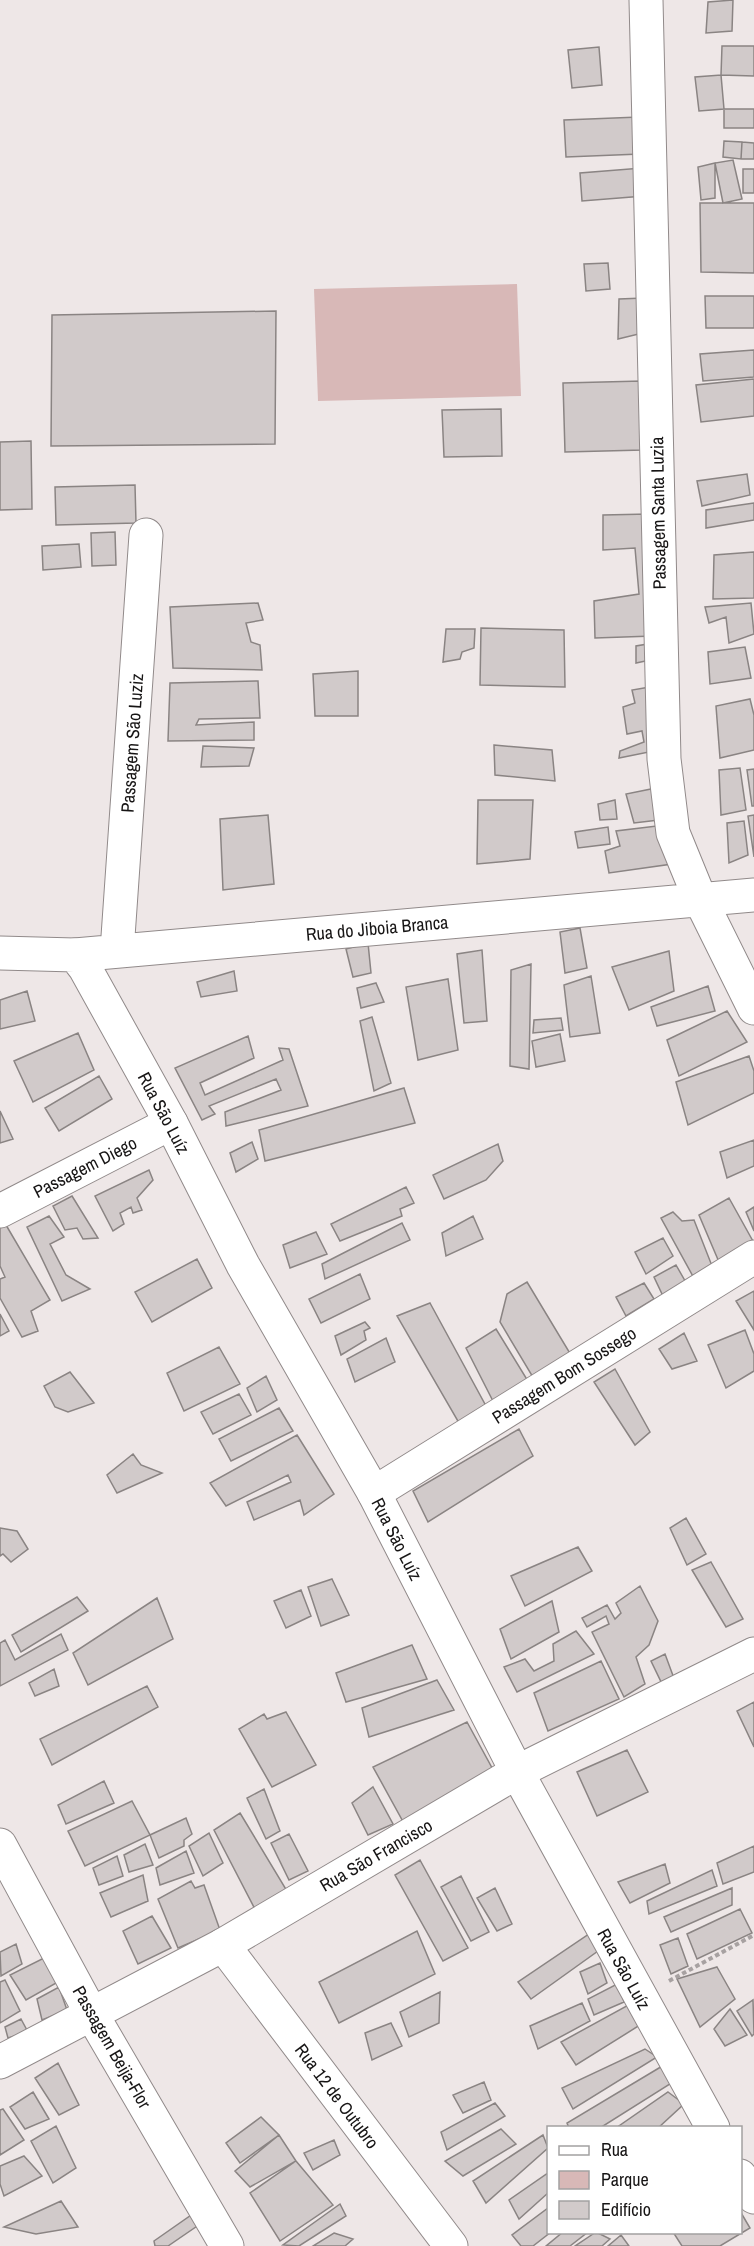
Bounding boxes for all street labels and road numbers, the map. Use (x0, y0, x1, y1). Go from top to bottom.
street label: Passagem Santa Luzia (644, 436, 672, 590)
street label: Passagem São Luziz (115, 673, 149, 813)
street label: Rua do Jiboia Branca (305, 909, 449, 947)
street label: Rua São Luíz (132, 1068, 196, 1158)
street label: Passagem Diego (29, 1130, 141, 1204)
street label: Passagem Bom Sossego (487, 1320, 641, 1430)
street label: Rua São Luíz (366, 1493, 428, 1585)
street label: Rua São Francisco (315, 1813, 437, 1897)
street label: Rua São Luíz (591, 1924, 657, 2014)
street label: Passagem Beija-Flor (67, 1981, 157, 2113)
street label: Rua 12 de Outubro (289, 2038, 385, 2154)

